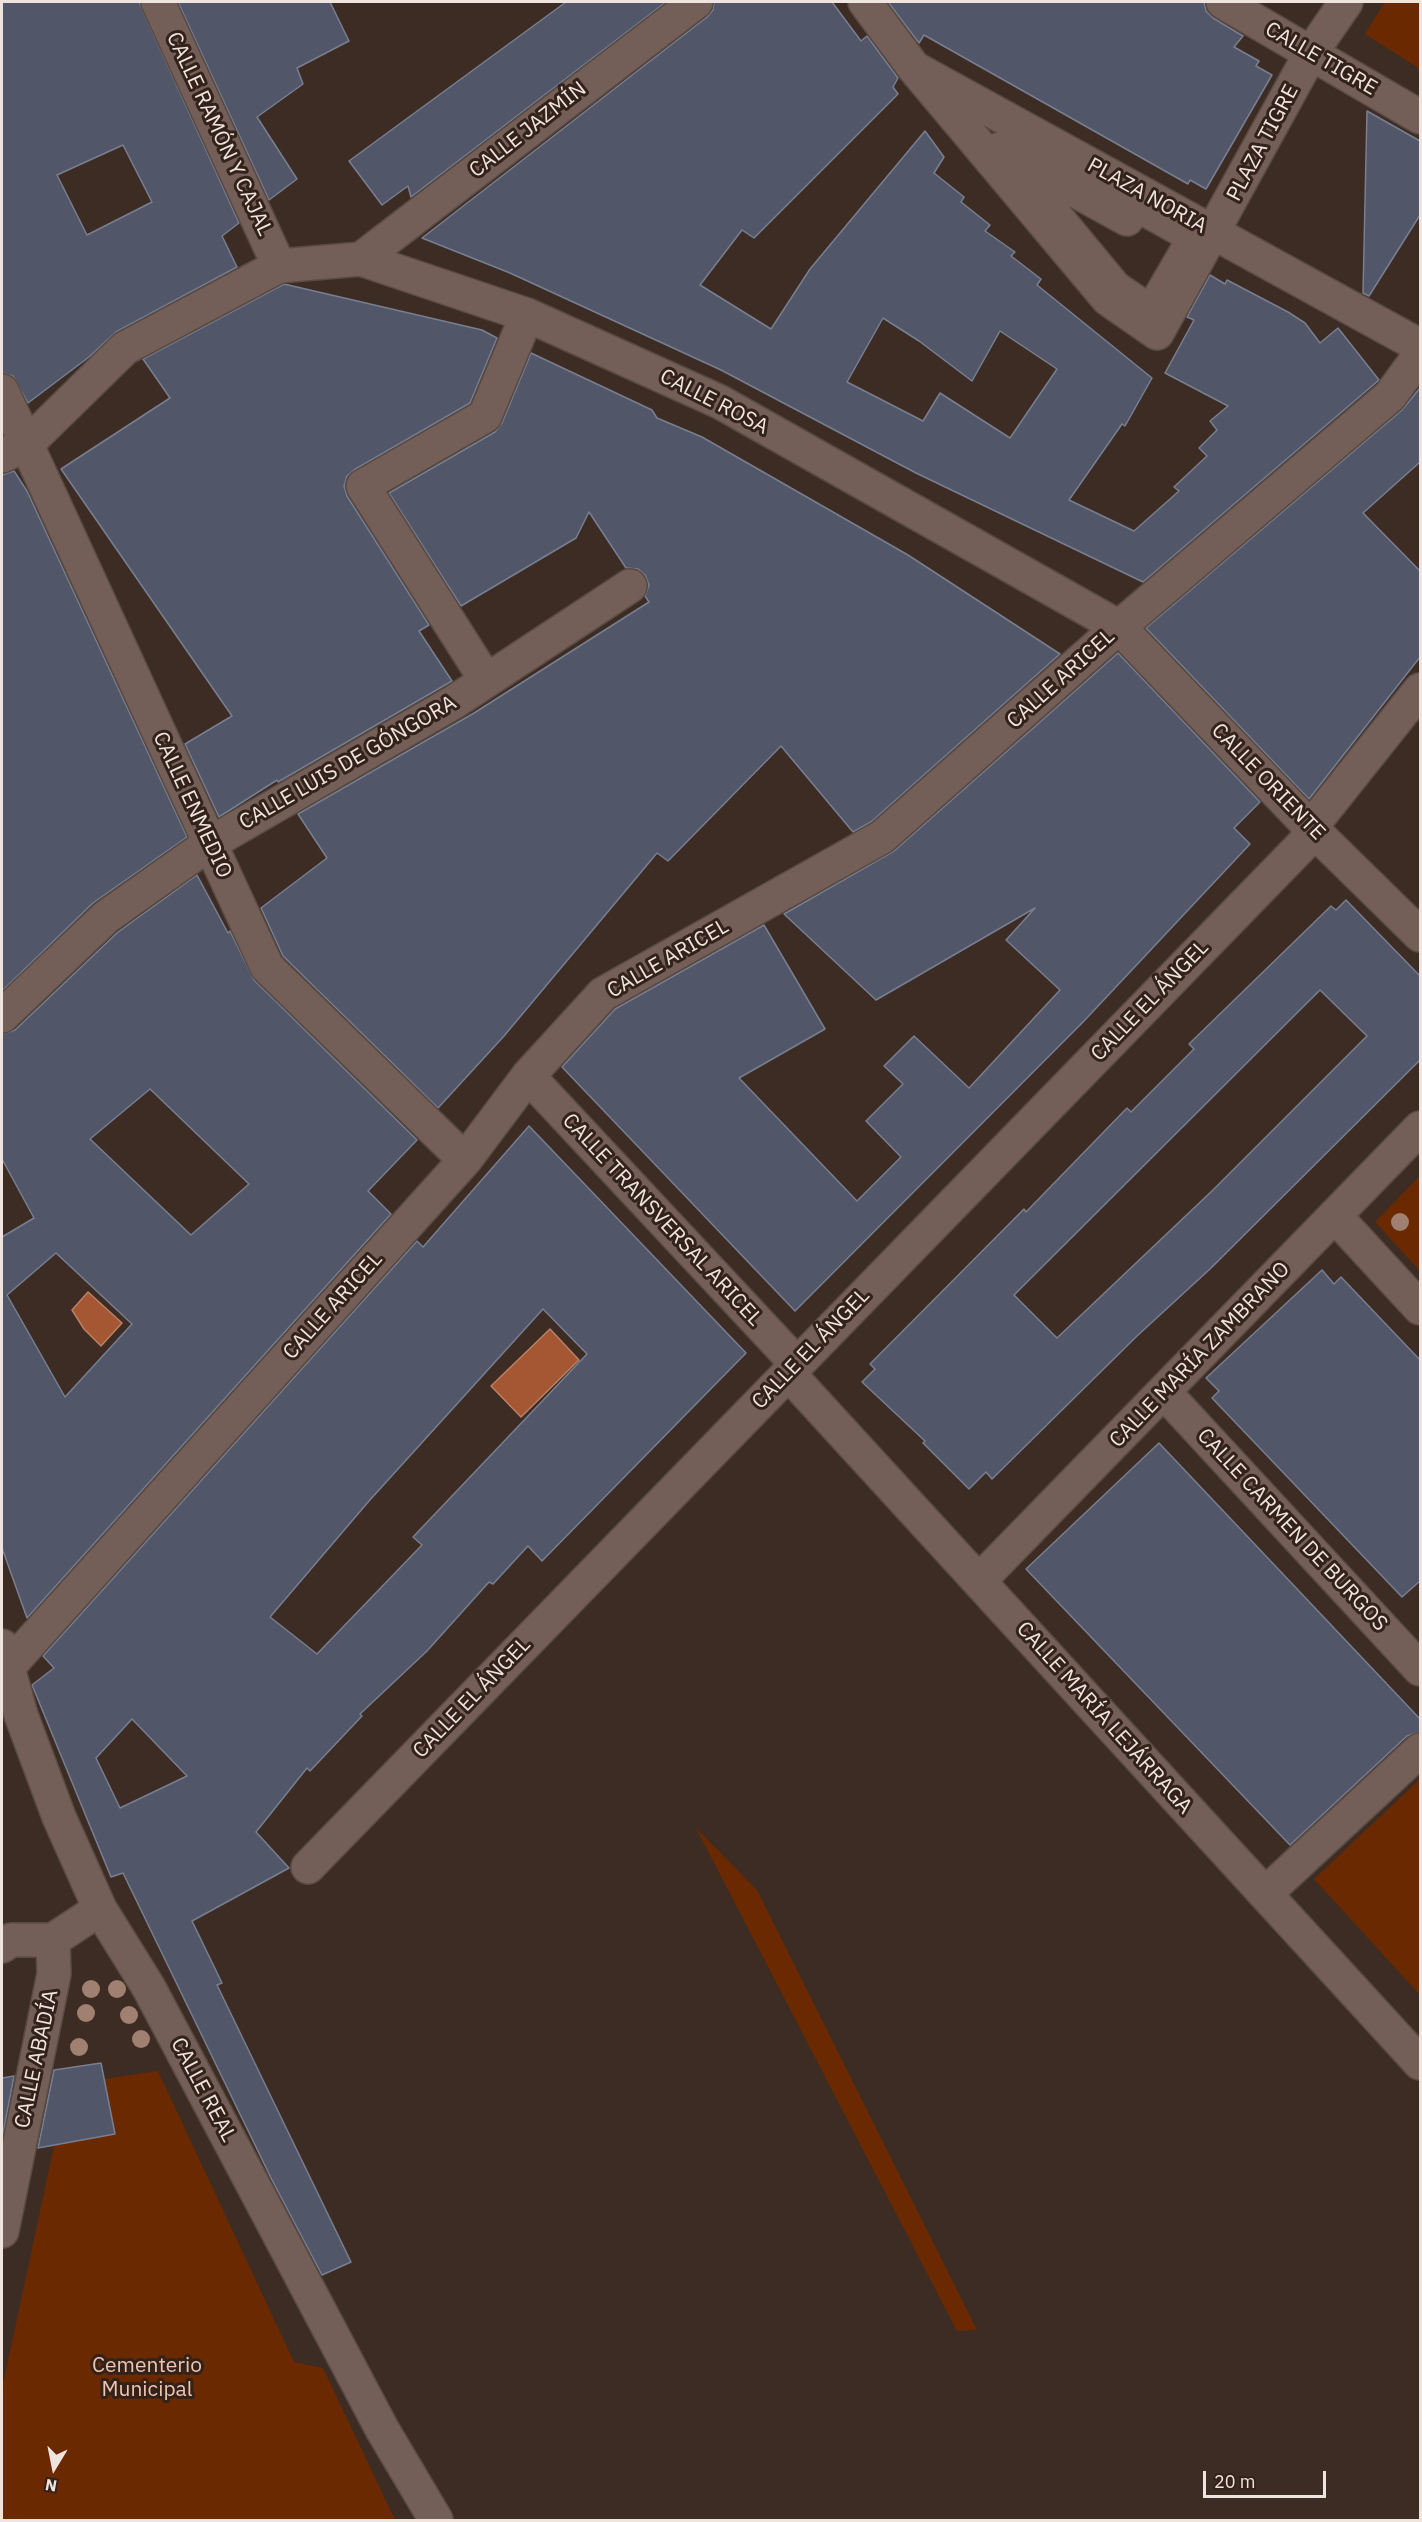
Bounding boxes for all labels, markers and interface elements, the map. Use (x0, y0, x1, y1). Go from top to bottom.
street label: CALLE TIGRE (1260, 17, 1382, 101)
street label: CALLE RAMÓN Y CAJAL (161, 28, 277, 240)
street label: CALLE JAZMÍN (465, 77, 591, 183)
street label: PLAZA TIGRE (1222, 80, 1304, 206)
street label: PLAZA NORIA (1083, 153, 1211, 239)
street label: CALLE ROSA (655, 364, 773, 440)
street label: CALLE ARICEL (1002, 624, 1120, 734)
street label: CALLE LUIS DE GÓNGORA (235, 690, 461, 836)
street label: CALLE ORIENTE (1206, 718, 1330, 846)
street label: CALLE ENMEDIO (147, 728, 237, 882)
street label: CALLE ARICEL (603, 914, 733, 1004)
street label: CALLE EL ÁNGEL (1086, 935, 1214, 1067)
street label: CALLE TRANSVERSAL ARICEL (557, 1108, 767, 1332)
street label: CALLE ARICEL (278, 1247, 388, 1365)
street label: CALLE MARÍA ZAMBRANO (1105, 1257, 1295, 1453)
street label: CALLE EL ÁNGEL (747, 1283, 875, 1415)
street label: CALLE CARMEN DE BURGOS (1191, 1423, 1393, 1637)
street label: CALLE MARÍA LEJÁRRAGA (1011, 1617, 1197, 1819)
street label: CALLE EL ÁNGEL (408, 1632, 536, 1764)
street label: CALLE ABADÍA (10, 1987, 64, 2131)
street label: CALLE REAL (165, 2034, 241, 2146)
park label: Cementerio Municipal (92, 2353, 202, 2403)
north arrow (24, 2438, 84, 2498)
scale bar (1206, 2459, 1329, 2497)
text: 20 m (1214, 2470, 1256, 2493)
text: N (43, 2475, 58, 2497)

